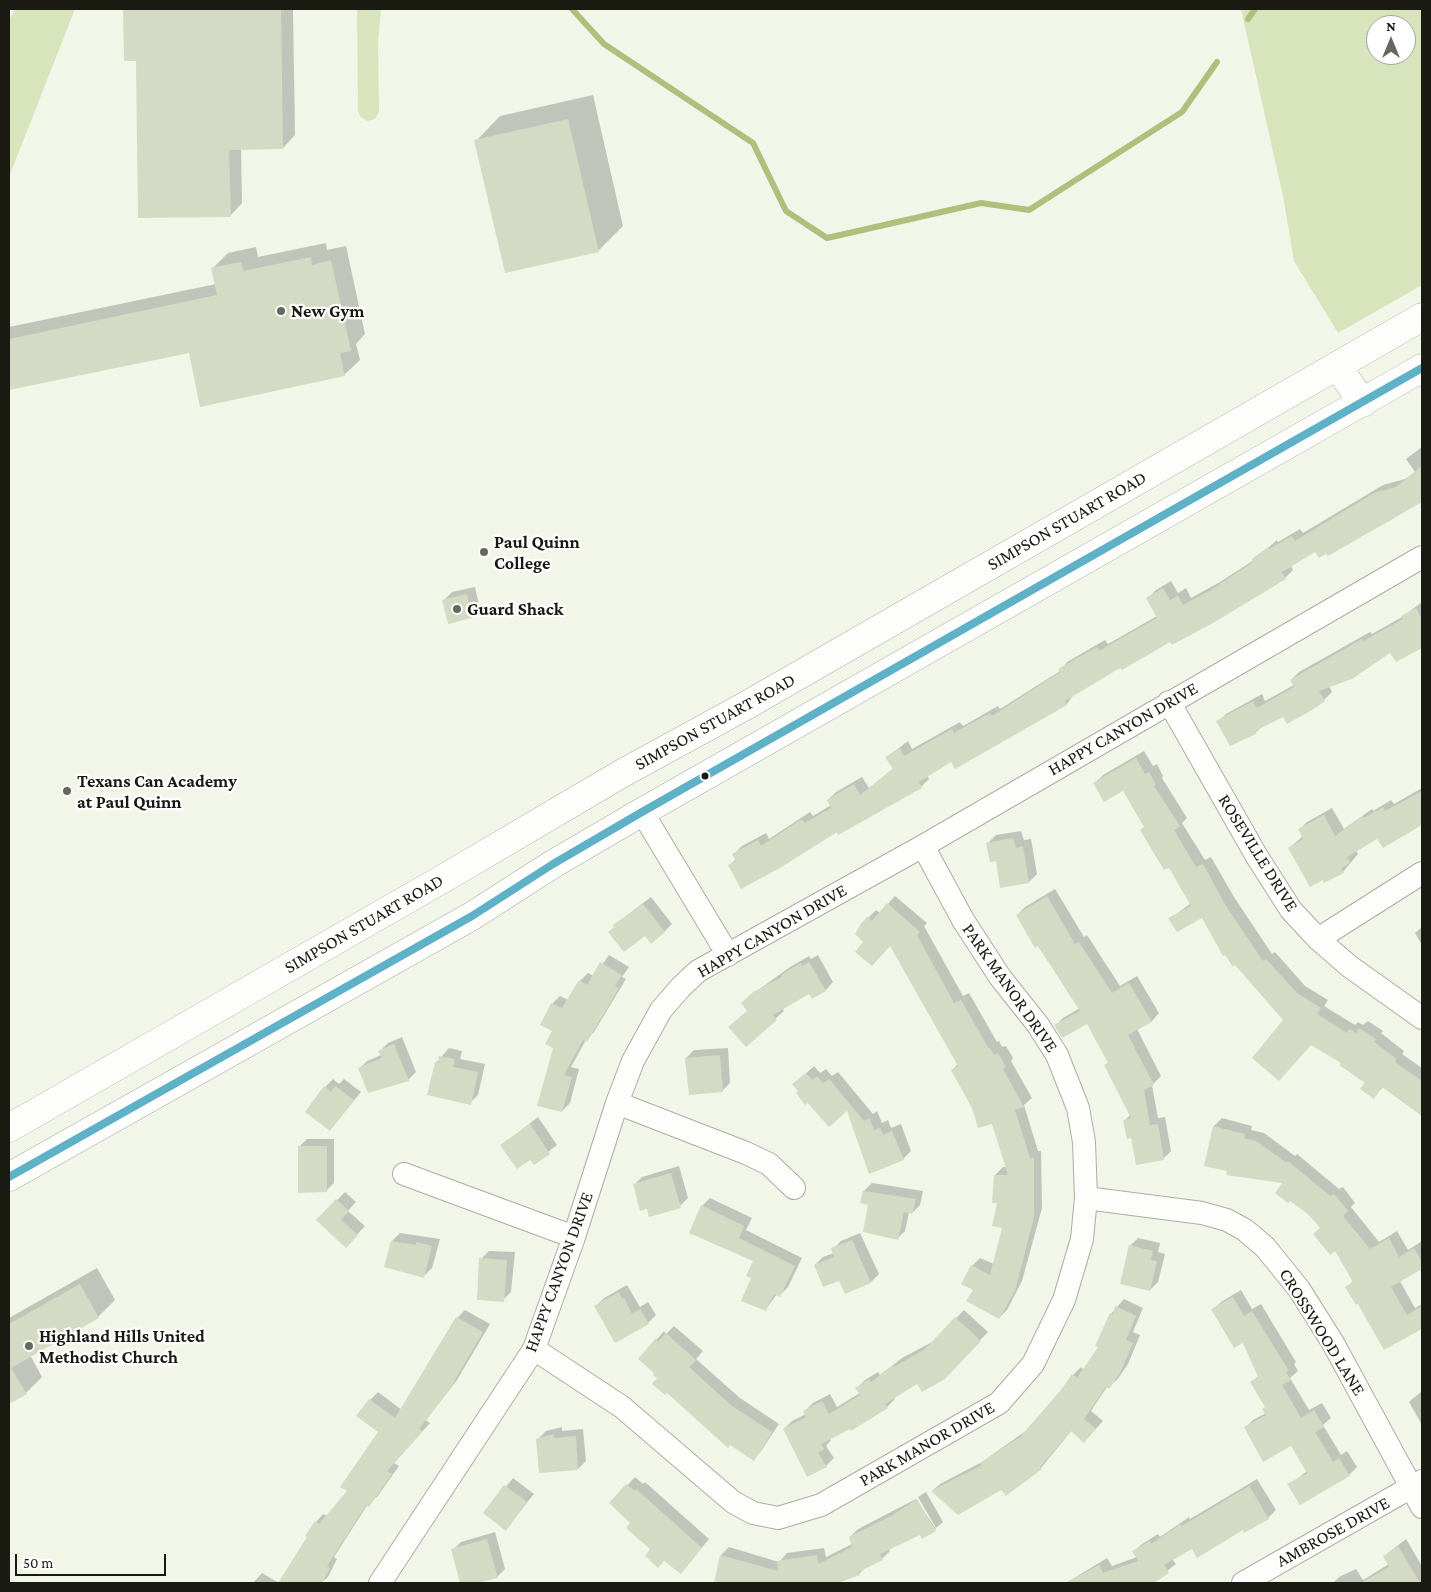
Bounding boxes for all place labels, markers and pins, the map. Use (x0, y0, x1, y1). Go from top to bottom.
place label: New Gym (291, 300, 365, 322)
marker: New Gym (275, 305, 287, 317)
place label: Paul Quinn College (494, 531, 580, 574)
marker: Paul Quinn College (478, 546, 490, 558)
place label: Guard Shack (467, 598, 563, 620)
marker: Guard Shack (451, 603, 463, 615)
place label: Texans Can Academy at Paul Quinn (77, 770, 237, 812)
unlabelled marker (700, 771, 710, 781)
marker: Texans Can Academy at Paul Quinn (61, 785, 73, 797)
place label: Highland Hills United Methodist Church (39, 1325, 205, 1368)
marker: Highland Hills United Methodist Church (23, 1340, 35, 1352)

